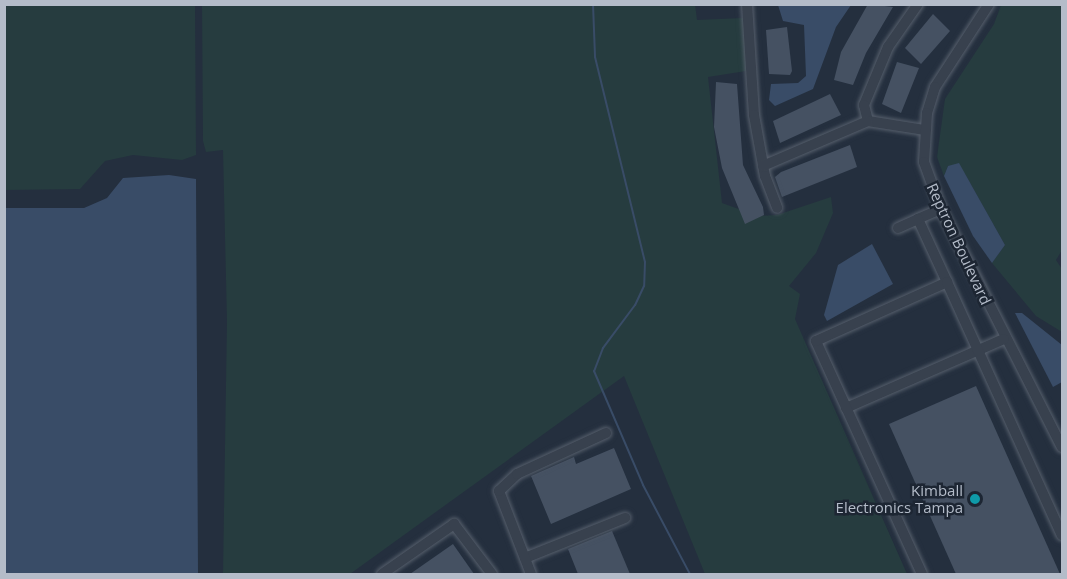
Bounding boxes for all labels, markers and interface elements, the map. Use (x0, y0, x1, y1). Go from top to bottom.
street label: Reptron Boulevard (923, 181, 995, 307)
place label: Kimball Electronics Tampa (836, 481, 963, 516)
marker: Kimball Electronics Tampa (968, 492, 982, 506)

